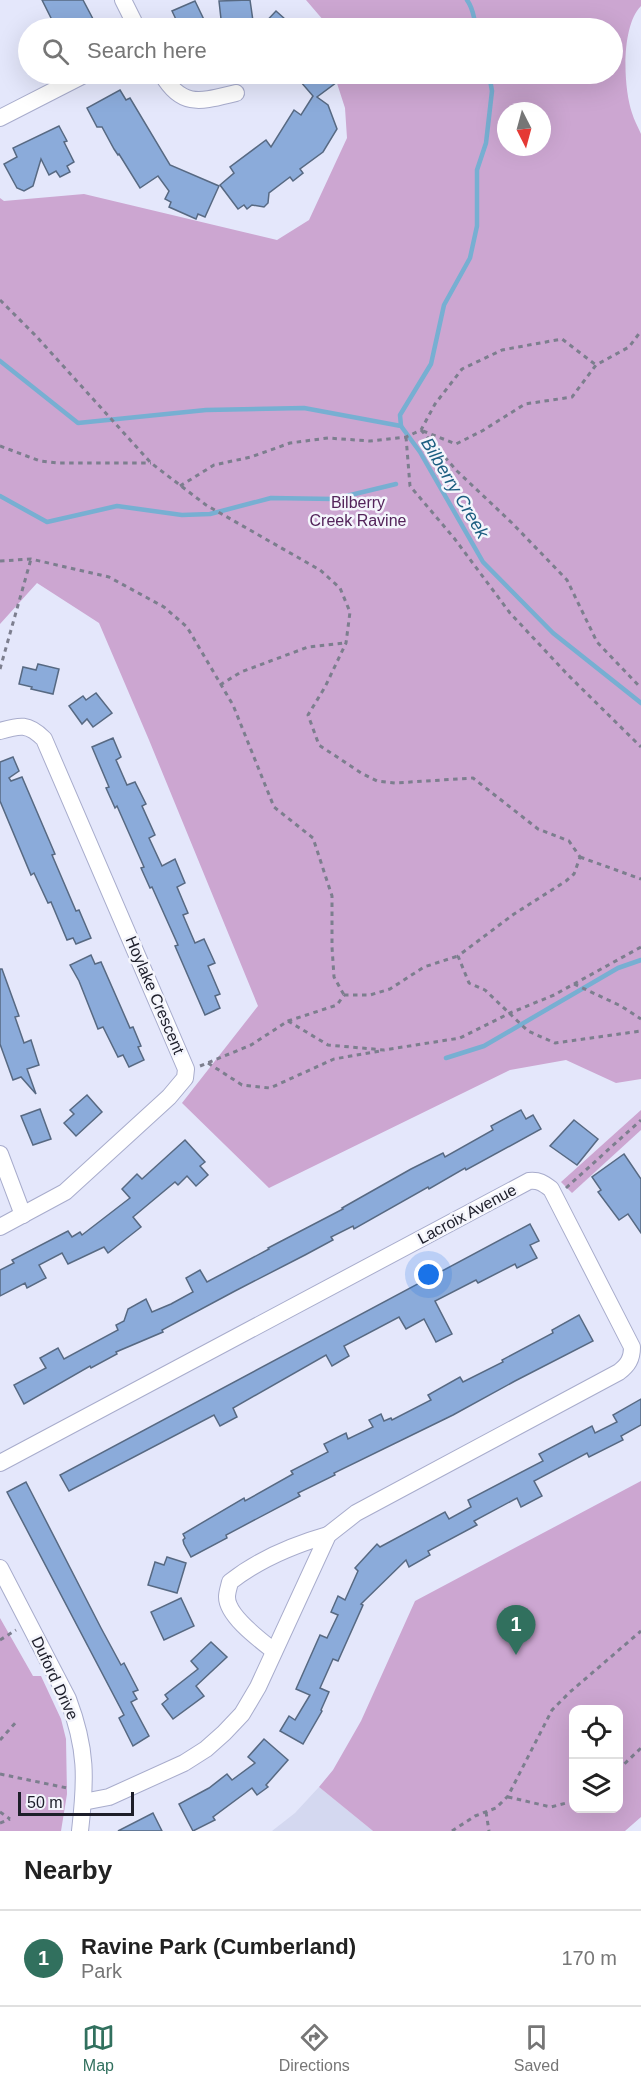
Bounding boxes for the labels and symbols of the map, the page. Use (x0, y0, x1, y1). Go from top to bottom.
north arrow (497, 102, 551, 156)
water label: Bilberry Creek (417, 434, 493, 543)
park label: Bilberry Creek Ravine (310, 494, 407, 529)
street label: Hoylake Crescent (123, 934, 188, 1057)
street label: Lacroix Avenue (415, 1181, 519, 1247)
your location (414, 1260, 443, 1289)
pin: 1 (496, 1606, 536, 1655)
street label: Duford Drive (28, 1634, 82, 1722)
scale bar (18, 1789, 134, 1816)

